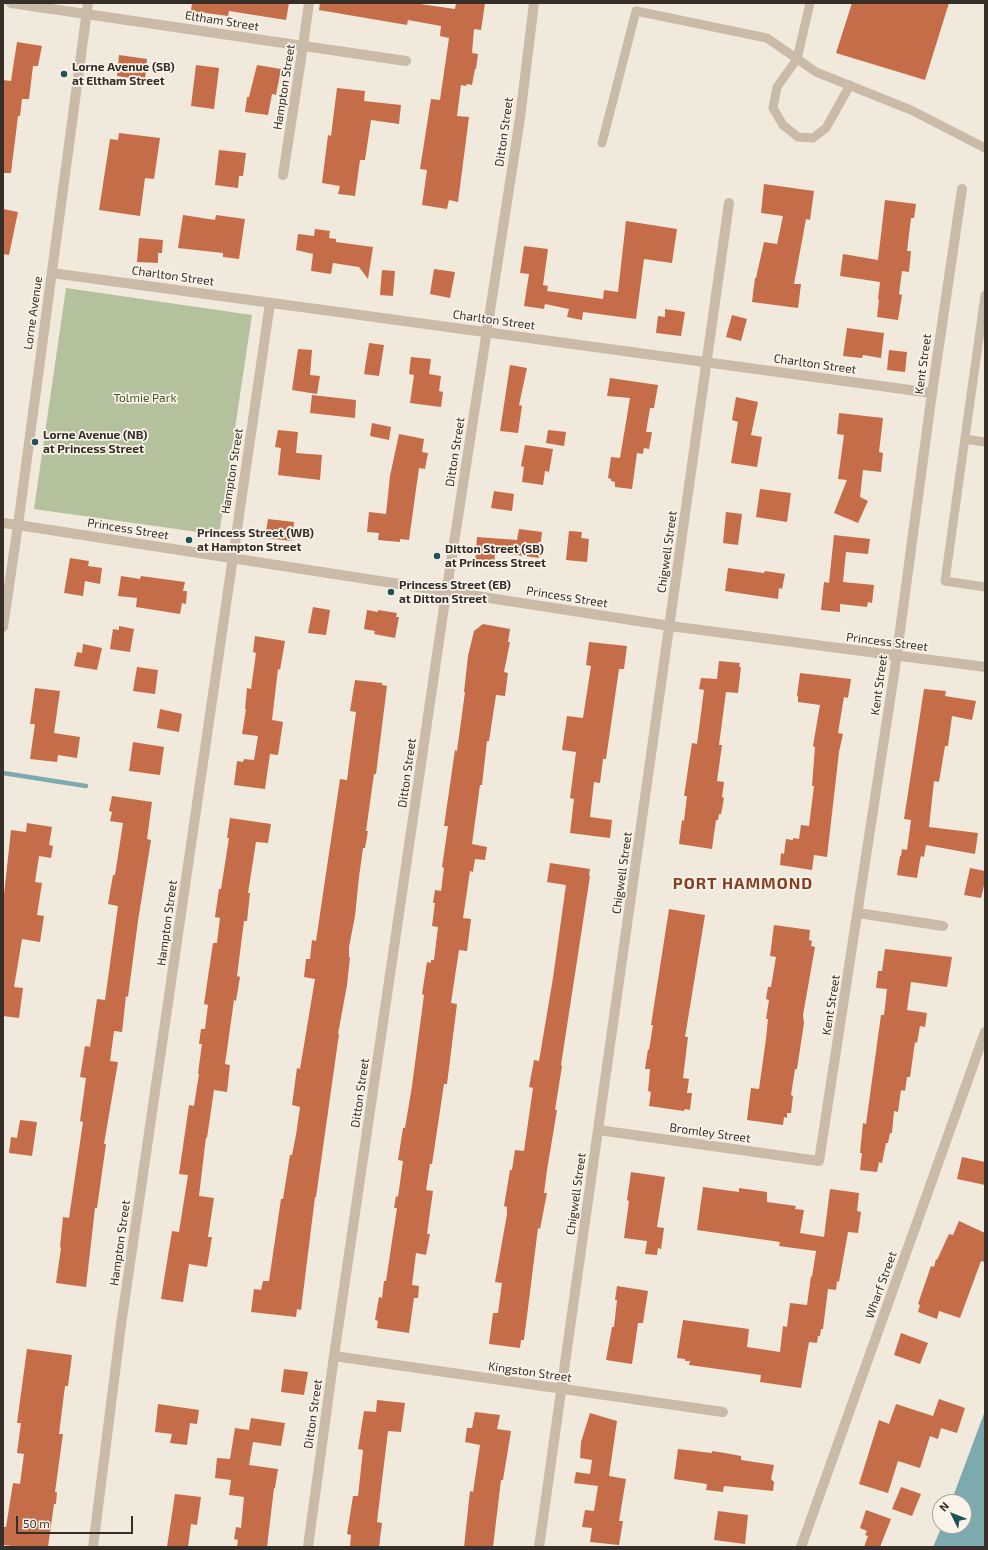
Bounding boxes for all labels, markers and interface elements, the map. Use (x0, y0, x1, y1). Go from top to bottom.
street label: Eltham Street (184, 8, 260, 34)
street label: Hampton Street (270, 43, 298, 131)
place label: Lorne Avenue (SB) at Eltham Street (72, 60, 175, 88)
marker: Lorne Avenue (SB) at Eltham Street (59, 69, 69, 79)
street label: Ditton Street (492, 96, 516, 168)
street label: Charlton Street (131, 263, 215, 289)
street label: Lorne Avenue (21, 275, 45, 351)
street label: Charlton Street (452, 307, 536, 333)
street label: Kent Street (912, 333, 934, 395)
street label: Charlton Street (773, 351, 857, 377)
park label: Tolmie Park (113, 391, 177, 405)
street label: Ditton Street (442, 416, 468, 488)
street label: Hampton Street (218, 427, 246, 515)
place label: Lorne Avenue (NB) at Princess Street (43, 428, 147, 456)
marker: Lorne Avenue (NB) at Princess Street (30, 437, 40, 447)
street label: Chigwell Street (654, 510, 680, 594)
street label: Princess Street (86, 515, 170, 543)
place label: Princess Street (WB) at Hampton Street (197, 526, 314, 554)
marker: Princess Street (WB) at Hampton Street (184, 535, 194, 545)
place label: Ditton Street (SB) at Princess Street (445, 542, 546, 570)
marker: Ditton Street (SB) at Princess Street (432, 551, 442, 561)
place label: Princess Street (EB) at Ditton Street (399, 578, 511, 606)
street label: Princess Street (525, 583, 609, 611)
marker: Princess Street (EB) at Ditton Street (386, 587, 396, 597)
street label: Princess Street (845, 630, 929, 654)
street label: Kent Street (868, 654, 890, 716)
street label: Ditton Street (395, 737, 419, 809)
street label: Chigwell Street (609, 831, 635, 915)
district label: PORT HAMMOND (673, 874, 813, 894)
street label: Hampton Street (154, 879, 180, 967)
street label: Kent Street (819, 974, 843, 1036)
street label: Ditton Street (348, 1057, 372, 1129)
street label: Bromley Street (669, 1120, 751, 1146)
street label: Chigwell Street (563, 1152, 589, 1236)
street label: Hampton Street (107, 1199, 133, 1287)
street label: Wharf Street (862, 1249, 900, 1321)
street label: Kingston Street (487, 1359, 573, 1385)
street label: Ditton Street (301, 1378, 325, 1450)
north arrow (932, 1494, 972, 1534)
text: N (936, 1499, 951, 1514)
scale bar (18, 1508, 135, 1534)
text: 50 m (23, 1516, 50, 1530)

